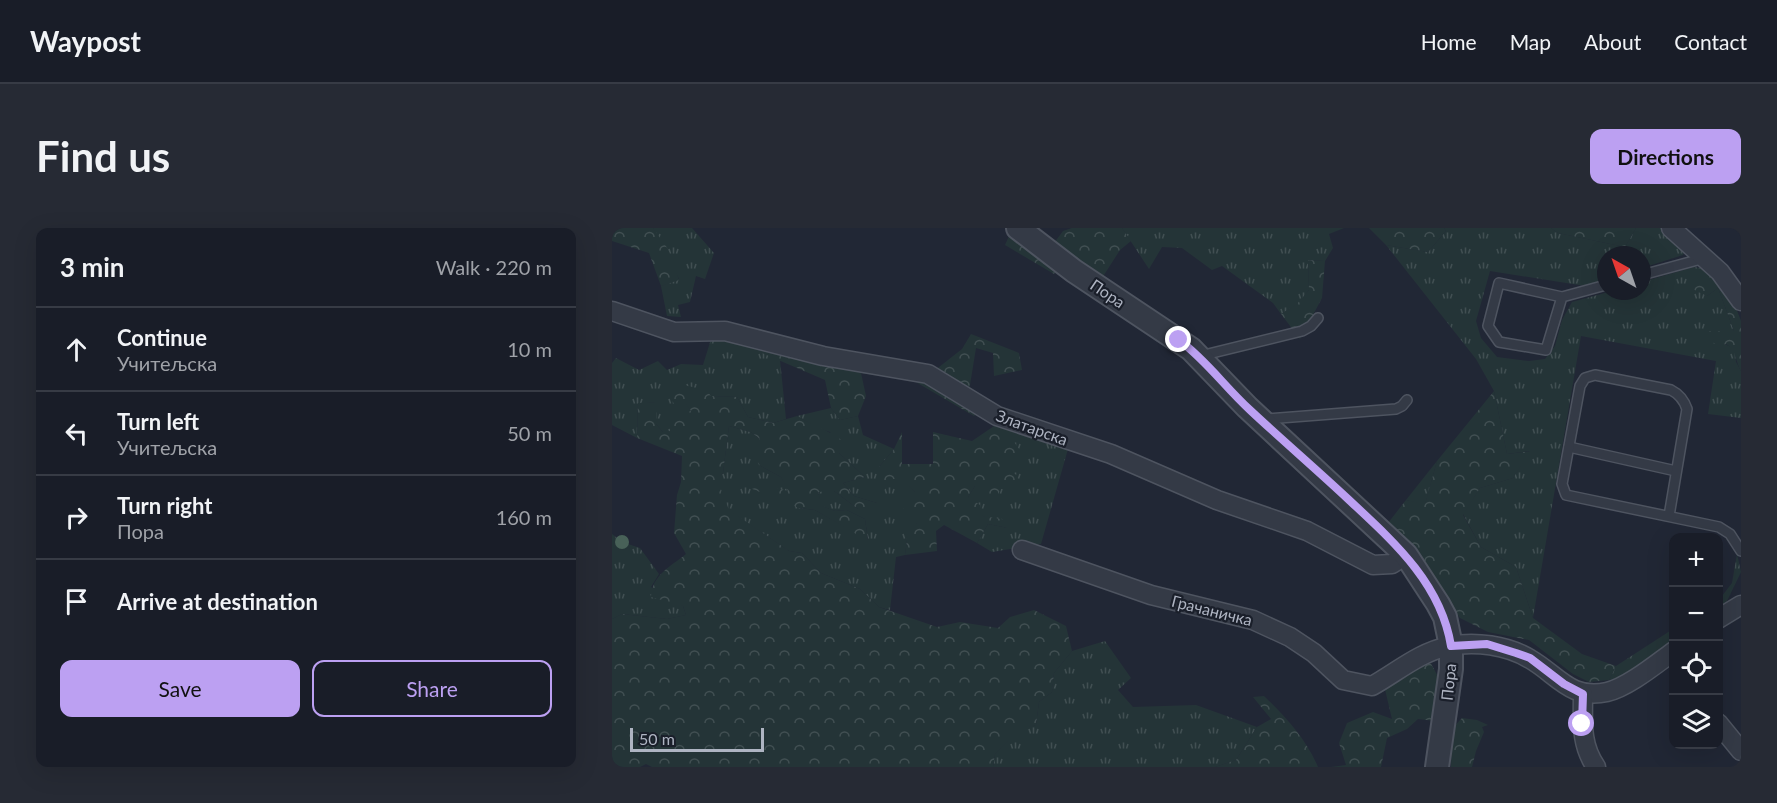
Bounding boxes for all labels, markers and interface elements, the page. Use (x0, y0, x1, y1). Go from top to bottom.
text: Waypost (30, 24, 141, 58)
text: Home (1421, 29, 1477, 54)
text: Map (1510, 29, 1551, 54)
text: About (1584, 29, 1641, 54)
text: Contact (1674, 29, 1747, 54)
button: Directions (1590, 129, 1741, 184)
text: Find us (36, 131, 170, 181)
north arrow (1597, 246, 1651, 300)
text: 3 min (60, 251, 124, 283)
text: Walk · 220 m (436, 255, 552, 279)
street label: Пора (1087, 275, 1129, 311)
text: Continue (117, 324, 207, 351)
route end (1165, 326, 1191, 352)
icon: ahead (60, 333, 93, 366)
text: 10 m (507, 337, 552, 361)
text: Учитељска (117, 351, 217, 375)
street label: Златарска (994, 405, 1070, 449)
text: Turn left (117, 408, 199, 435)
icon: left (60, 417, 93, 450)
text: 50 m (507, 421, 552, 445)
text: Учитељска (117, 435, 217, 459)
text: Turn right (117, 492, 212, 519)
icon: right (60, 501, 93, 534)
text: 160 m (496, 505, 552, 529)
text: Пора (117, 519, 164, 543)
map controls (1669, 533, 1723, 749)
button: + (1669, 533, 1723, 587)
icon: arrive (60, 585, 93, 618)
button: − (1669, 587, 1723, 641)
text: Arrive at destination (117, 588, 318, 615)
street label: Грачаничка (1170, 591, 1254, 629)
button: locate (1669, 641, 1723, 695)
button: Save (60, 660, 300, 717)
button: Share (312, 660, 552, 717)
street label: Пора (1437, 662, 1459, 702)
button: layers (1669, 695, 1723, 749)
route start (1568, 710, 1594, 736)
scale bar (630, 725, 764, 752)
text: 50 m (639, 729, 675, 748)

